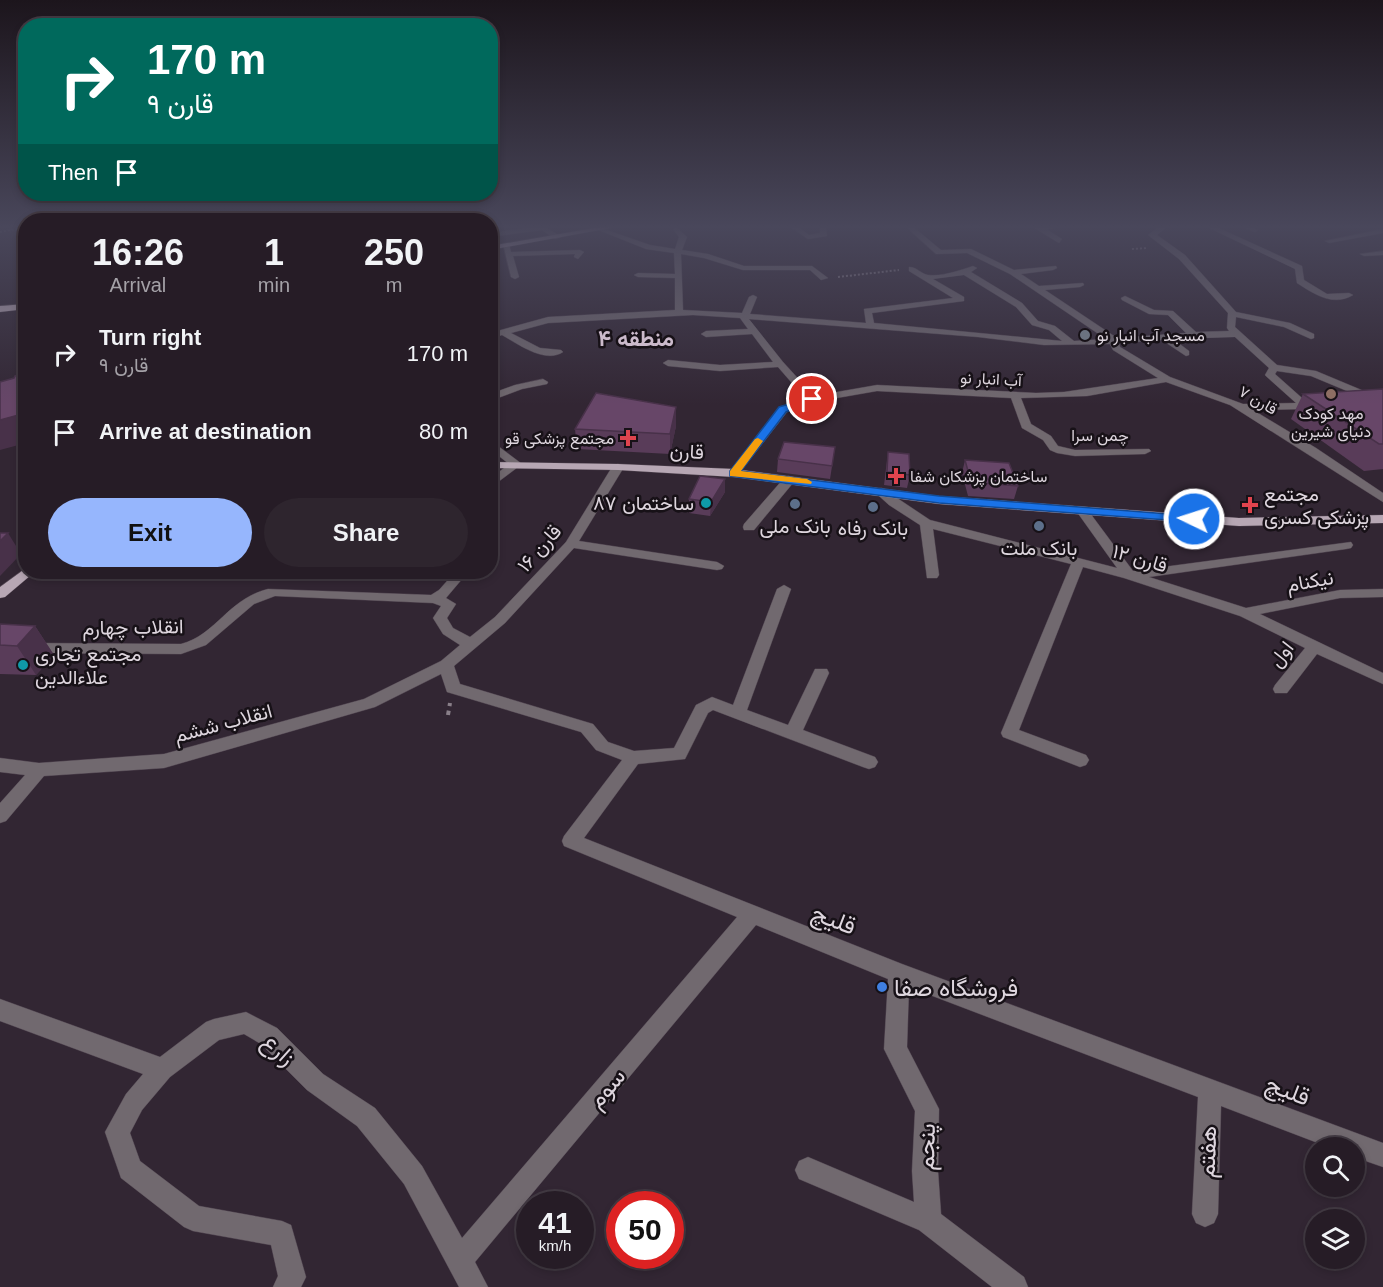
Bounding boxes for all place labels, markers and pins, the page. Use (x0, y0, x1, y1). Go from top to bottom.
place label: مسجد آب انبار نو (1097, 327, 1205, 346)
marker: مسجد آب انبار نو (1078, 328, 1092, 342)
pin (786, 373, 837, 424)
marker: مهد کودک دنیای شیرین (1324, 387, 1338, 401)
place label: مهد کودک دنیای شیرین (1291, 405, 1371, 442)
marker: مجتمع پزشکی قو (619, 429, 637, 447)
place label: مجتمع پزشکی قو (505, 430, 614, 450)
marker: ساختمان پزشکان شفا (887, 467, 905, 485)
place label: ساختمان پزشکان شفا (910, 468, 1047, 488)
place label: مجتمع پزشکی کسری (1264, 483, 1369, 531)
place label: ساختمان ٨٧ (593, 492, 694, 514)
marker: ساختمان ٨٧ (699, 496, 713, 510)
marker: مجتمع پزشکی کسری (1241, 496, 1259, 514)
marker: بانک ملی (788, 497, 802, 511)
marker: بانک رفاه (866, 500, 880, 514)
place label: بانک ملی (759, 515, 831, 538)
place label: بانک رفاه (838, 517, 908, 541)
marker: بانک ملت (1032, 519, 1046, 533)
place label: بانک ملت (1001, 537, 1077, 560)
place label: مجتمع تجاری علاءالدین (35, 643, 141, 689)
marker: مجتمع تجاری علاءالدین (16, 658, 30, 672)
place label: فروشگاه صفا (894, 974, 1018, 1003)
marker: فروشگاه صفا (875, 980, 889, 994)

